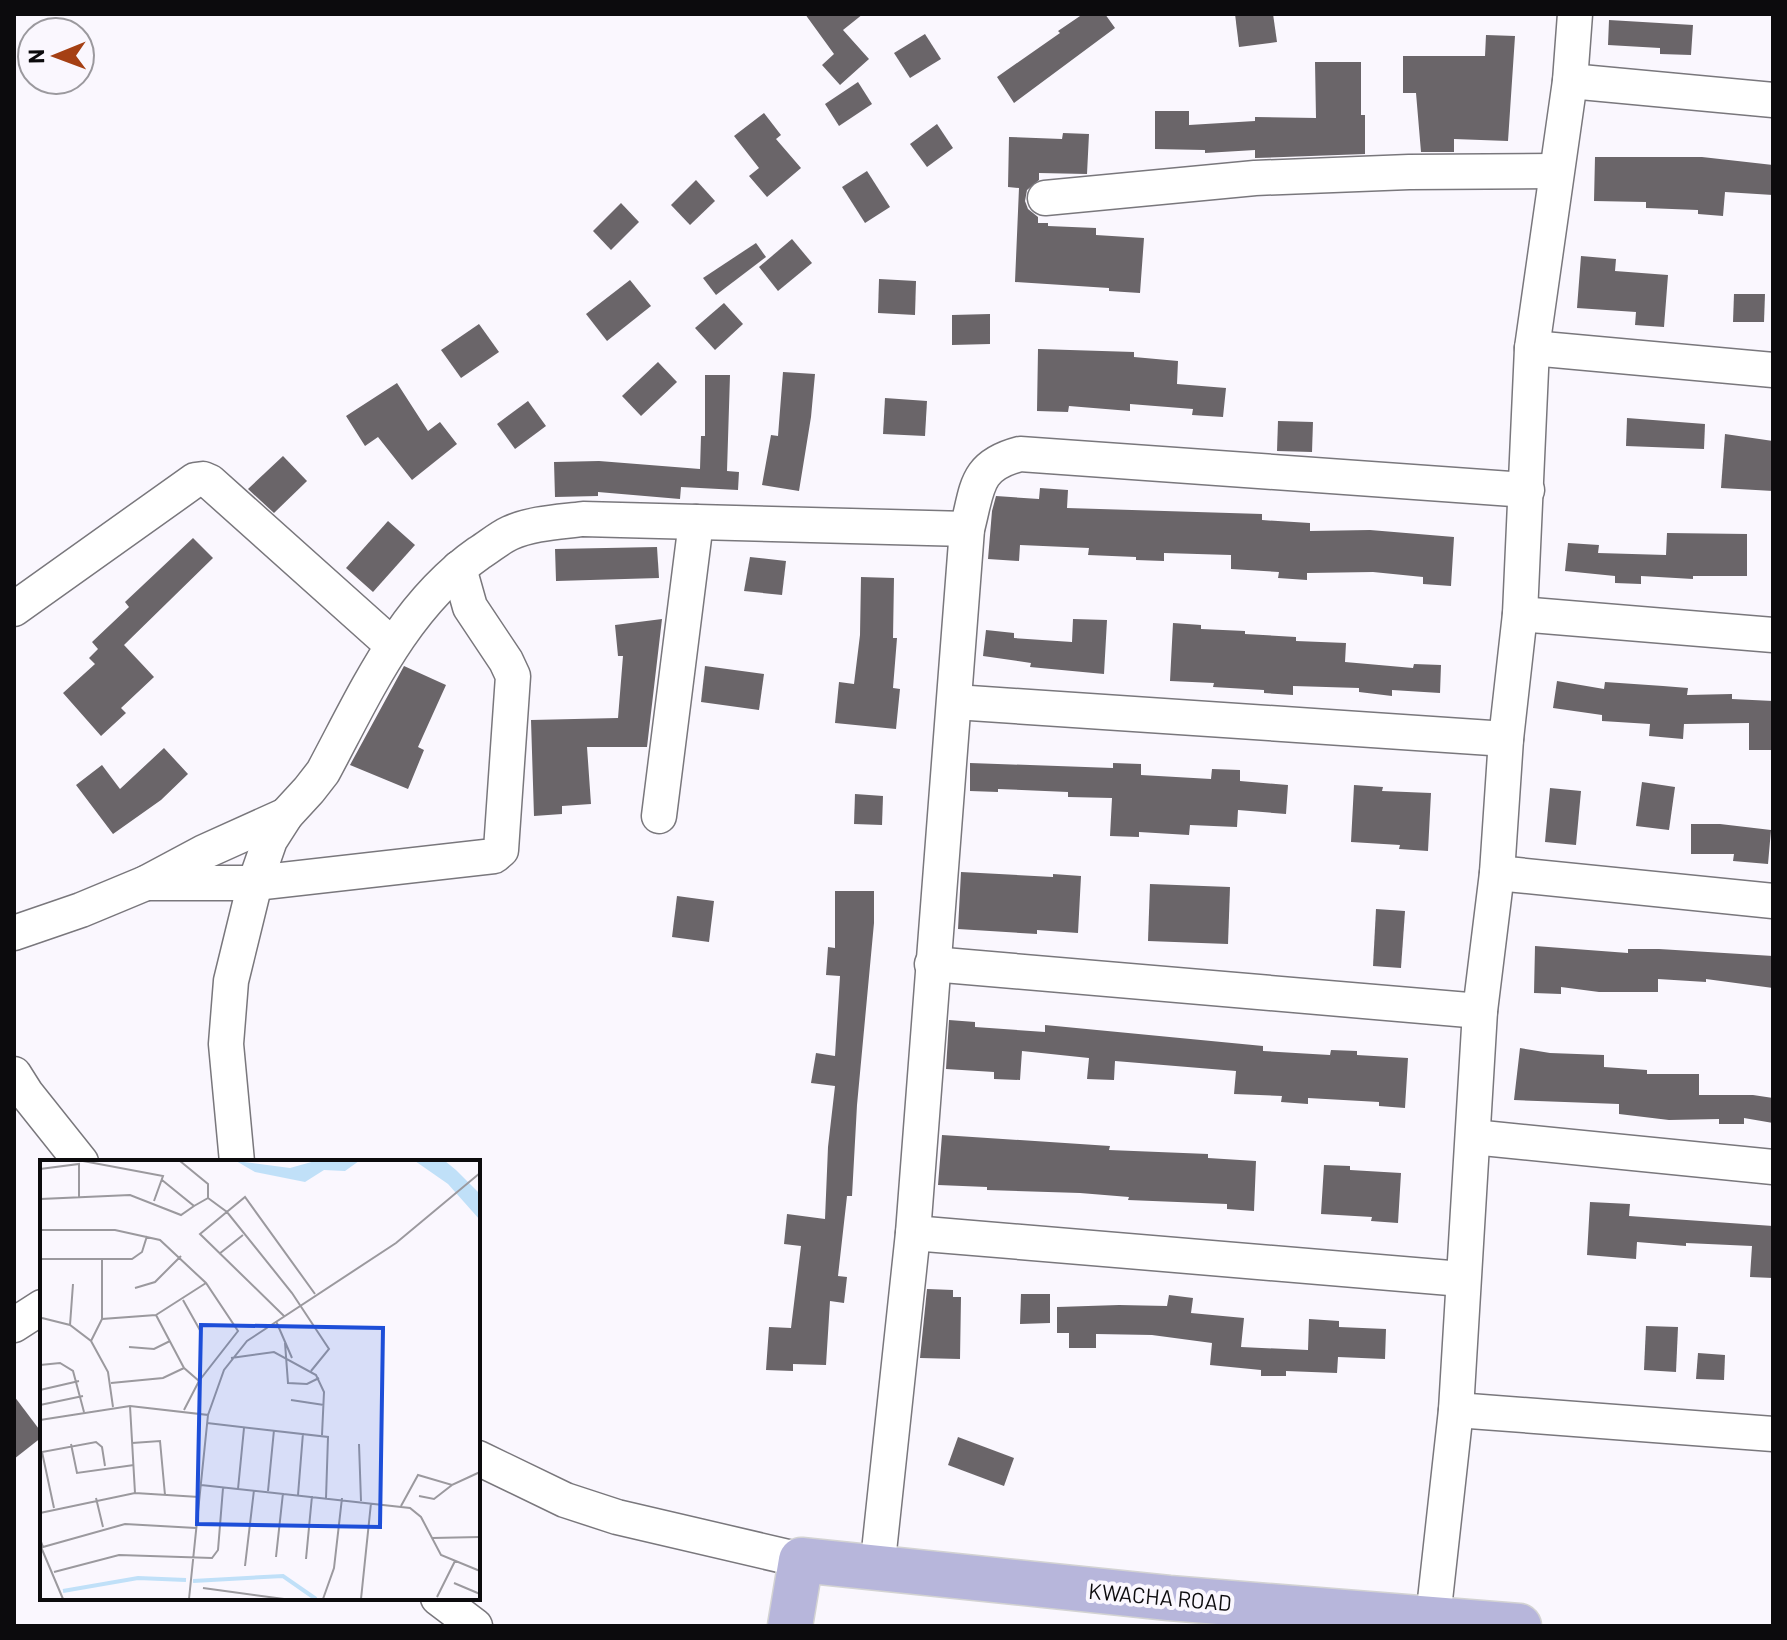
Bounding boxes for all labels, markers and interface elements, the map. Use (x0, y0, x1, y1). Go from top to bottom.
north arrow (16, 16, 96, 96)
text: N (22, 49, 48, 64)
inset map (40, 1160, 480, 1600)
street label: KWACHA ROAD (1087, 1577, 1233, 1615)

